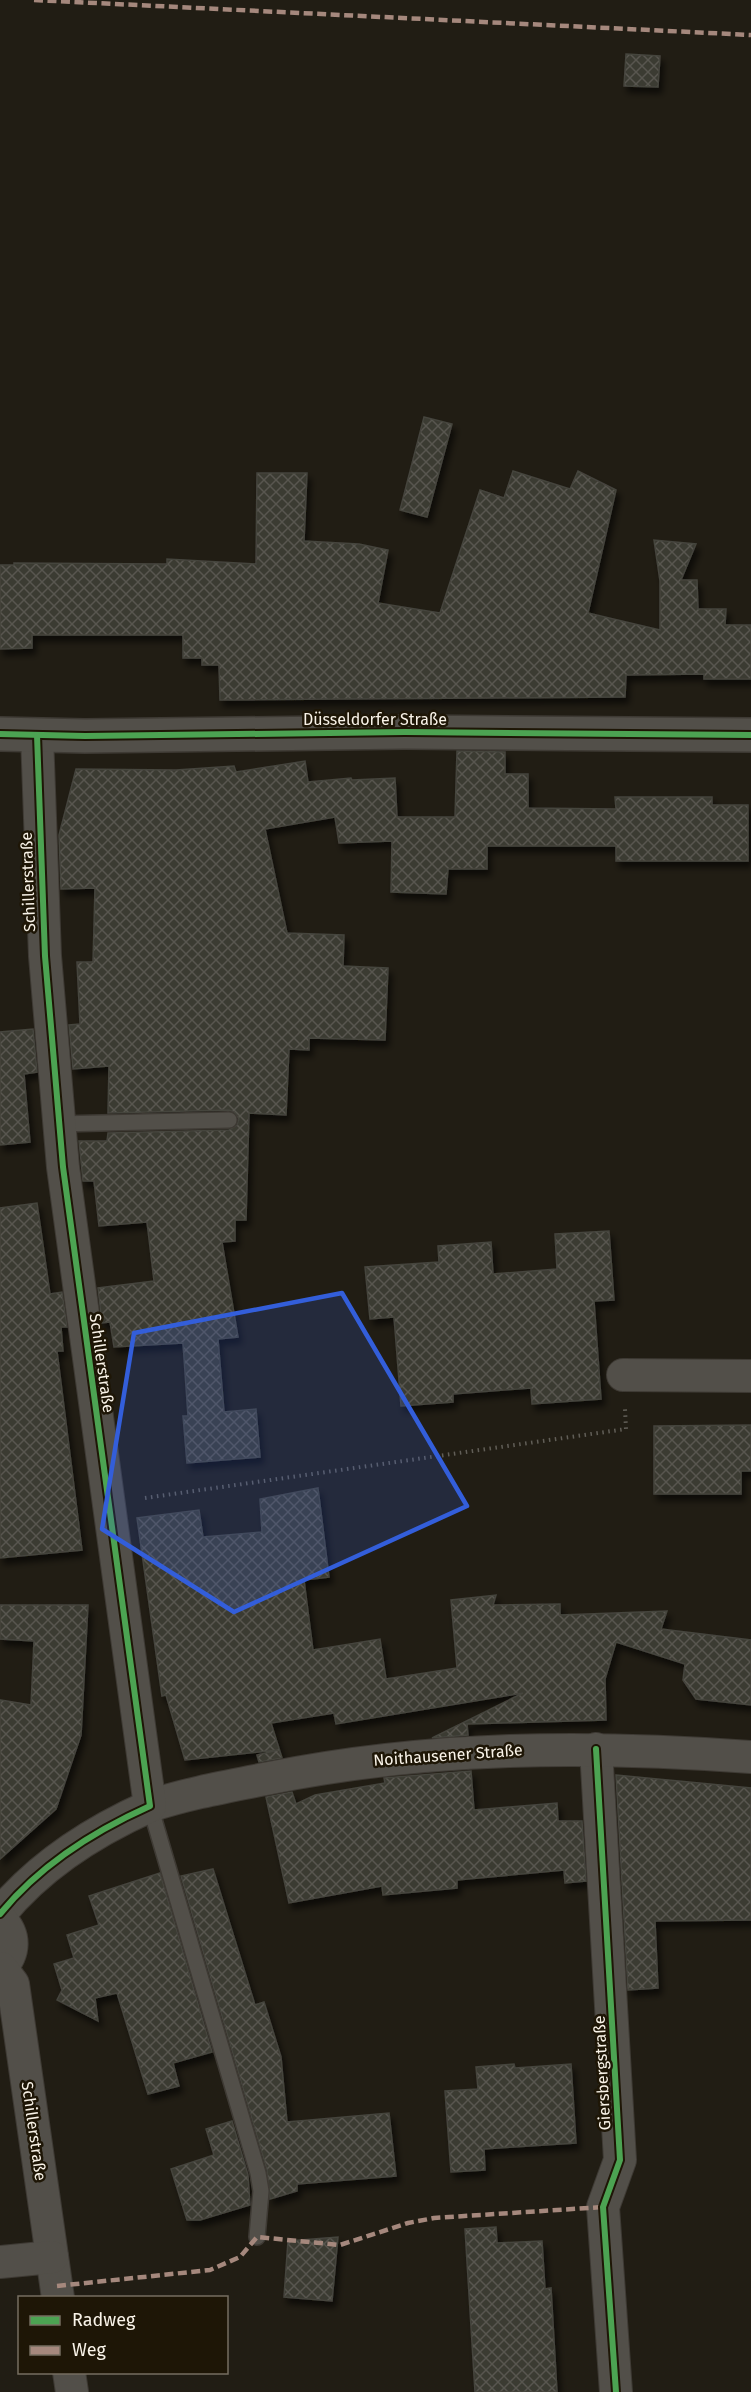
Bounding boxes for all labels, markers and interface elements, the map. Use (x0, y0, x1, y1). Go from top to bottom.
street label: Düsseldorfer Straße (303, 710, 447, 729)
street label: Schillerstraße (17, 832, 39, 932)
street label: Schillerstraße (86, 1312, 118, 1414)
street label: Noithausener Straße (373, 1740, 523, 1770)
street label: Giersbergstraße (590, 2015, 614, 2131)
street label: Schillerstraße (18, 2080, 50, 2182)
legend (18, 2296, 228, 2374)
text: Radweg (72, 2309, 136, 2331)
text: Weg (72, 2339, 106, 2361)

